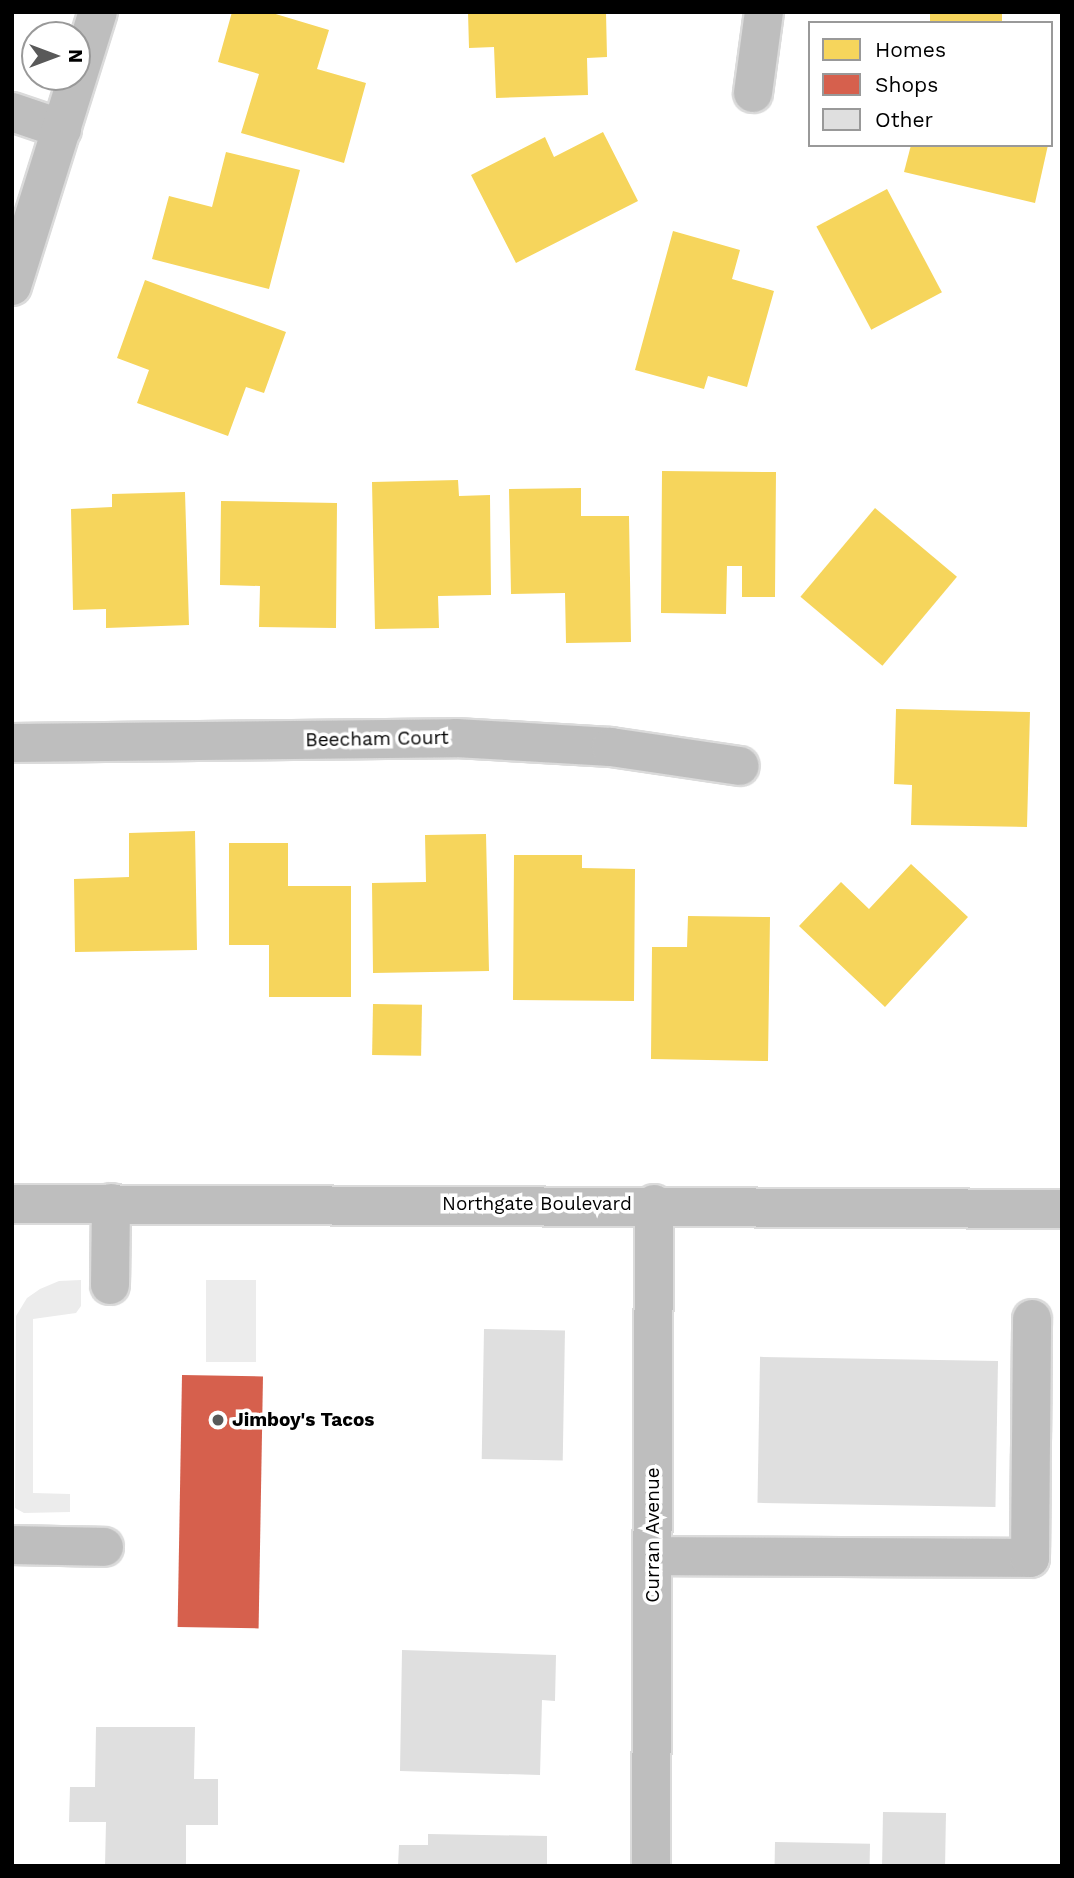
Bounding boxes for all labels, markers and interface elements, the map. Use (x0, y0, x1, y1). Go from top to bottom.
north arrow (21, 21, 91, 91)
legend (808, 21, 1053, 147)
text: Homes (875, 37, 946, 62)
text: N (64, 49, 87, 63)
text: Shops (875, 72, 938, 97)
text: Other (875, 107, 933, 132)
street label: Beecham Court (305, 726, 449, 752)
street label: Northgate Boulevard (442, 1193, 632, 1215)
place label: Jimboy's Tacos (232, 1409, 375, 1431)
marker: Jimboy's Tacos (210, 1412, 226, 1428)
street label: Curran Avenue (642, 1467, 664, 1603)

